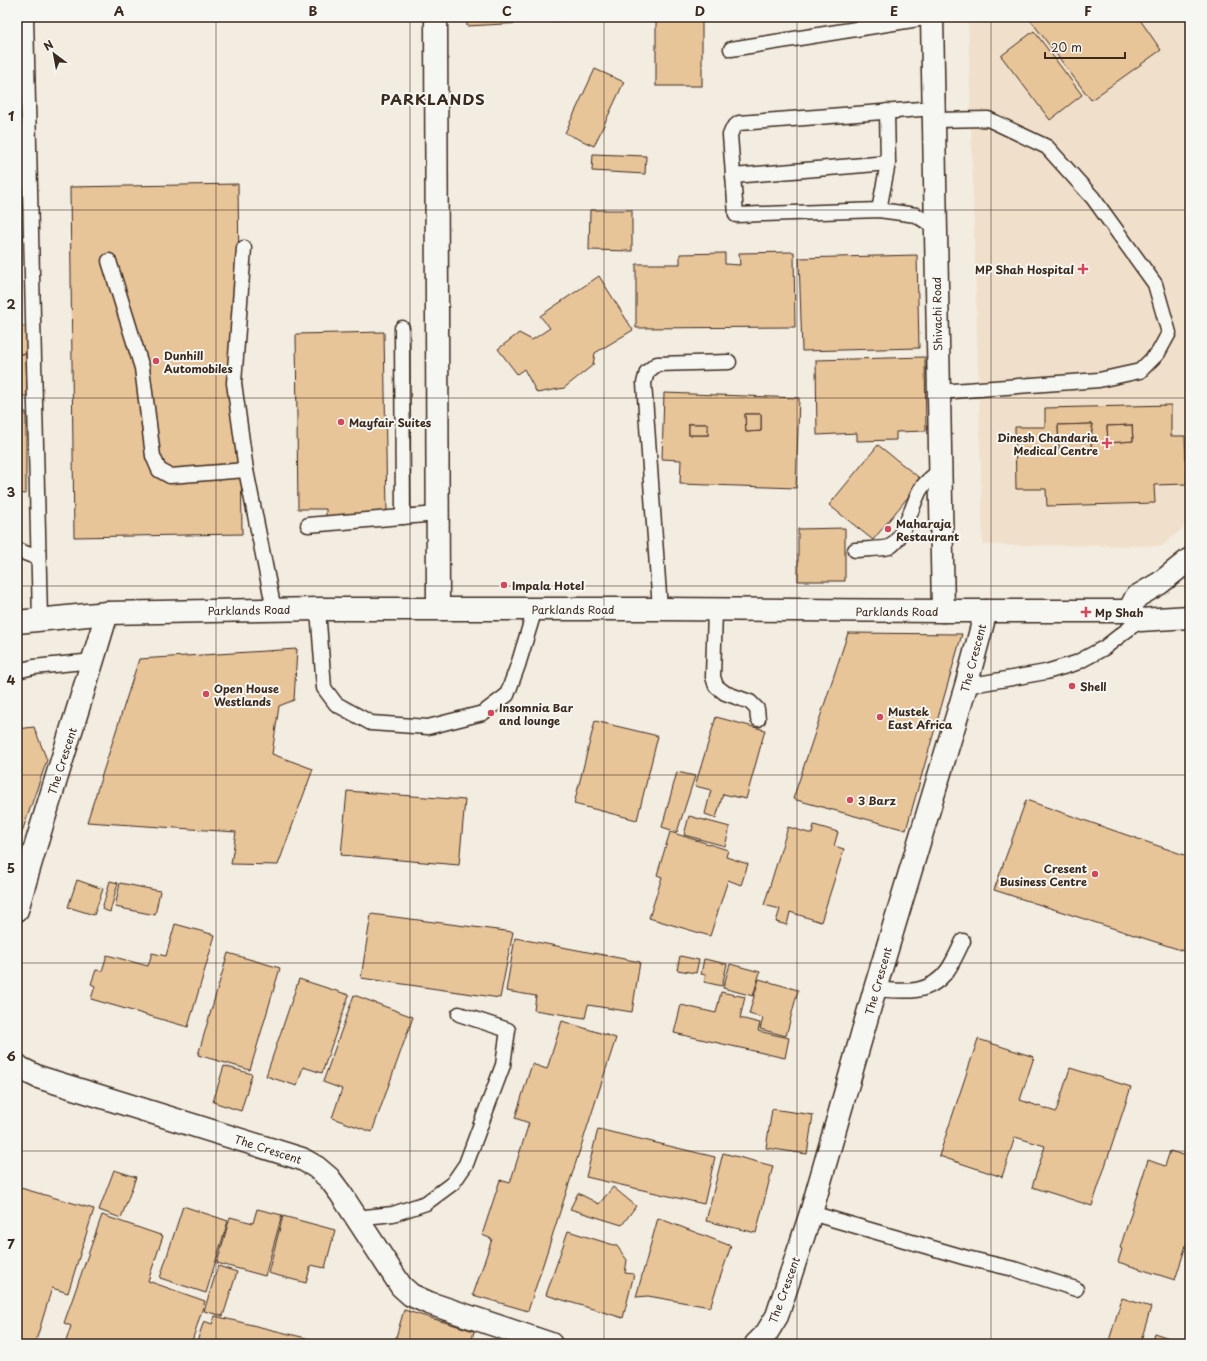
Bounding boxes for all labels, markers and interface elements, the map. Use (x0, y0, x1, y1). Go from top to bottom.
text: A (114, 1, 124, 20)
text: B (309, 1, 318, 20)
text: C (502, 1, 512, 20)
text: D (695, 1, 705, 20)
text: E (890, 1, 898, 20)
text: F (1084, 1, 1092, 20)
north arrow (34, 34, 74, 74)
scale bar (1045, 34, 1125, 60)
text: N (40, 35, 57, 55)
text: 20 m (1051, 38, 1082, 56)
district label: PARKLANDS (380, 87, 486, 110)
text: 1 (8, 106, 14, 125)
place label: MP Shah Hospital (975, 261, 1074, 278)
marker: MP Shah Hospital (1077, 263, 1089, 275)
street label: Shivachi Road (928, 277, 946, 351)
text: 2 (6, 294, 16, 313)
place label: Dunhill Automobiles (164, 347, 233, 377)
marker: Dunhill Automobiles (151, 356, 161, 366)
place label: Mayfair Suites (349, 414, 432, 431)
marker: Mayfair Suites (336, 417, 346, 427)
place label: Dinesh Chandaria Medical Centre (997, 429, 1098, 459)
marker: Dinesh Chandaria Medical Centre (1101, 437, 1113, 449)
text: 3 (7, 482, 16, 501)
place label: Maharaja Restaurant (896, 515, 959, 545)
marker: Maharaja Restaurant (883, 524, 893, 534)
place label: Impala Hotel (512, 577, 584, 594)
marker: Impala Hotel (499, 580, 509, 590)
street label: Parklands Road (207, 601, 291, 619)
street label: Parklands Road (532, 601, 614, 618)
street label: Parklands Road (856, 603, 938, 620)
place label: Mp Shah (1095, 604, 1144, 621)
marker: Mp Shah (1080, 606, 1092, 618)
street label: The Crescent (956, 622, 990, 694)
text: 4 (7, 670, 16, 689)
place label: Shell (1080, 678, 1106, 695)
place label: Open House Westlands (214, 680, 279, 710)
marker: Shell (1067, 681, 1077, 691)
marker: Open House Westlands (201, 689, 211, 699)
place label: Insomnia Bar and lounge (499, 699, 574, 729)
place label: Mustek East Africa (888, 703, 953, 733)
marker: Insomnia Bar and lounge (486, 708, 496, 718)
marker: Mustek East Africa (875, 712, 885, 722)
street label: The Crescent (43, 725, 81, 797)
place label: 3 Barz (858, 792, 896, 809)
marker: 3 Barz (845, 795, 855, 805)
text: 5 (7, 858, 15, 877)
place label: Cresent Business Centre (1000, 860, 1087, 890)
marker: Cresent Business Centre (1090, 869, 1100, 879)
street label: The Crescent (860, 945, 896, 1017)
text: 6 (6, 1046, 16, 1065)
street label: The Crescent (232, 1130, 304, 1168)
text: 7 (7, 1234, 15, 1253)
street label: The Crescent (764, 1254, 804, 1326)

